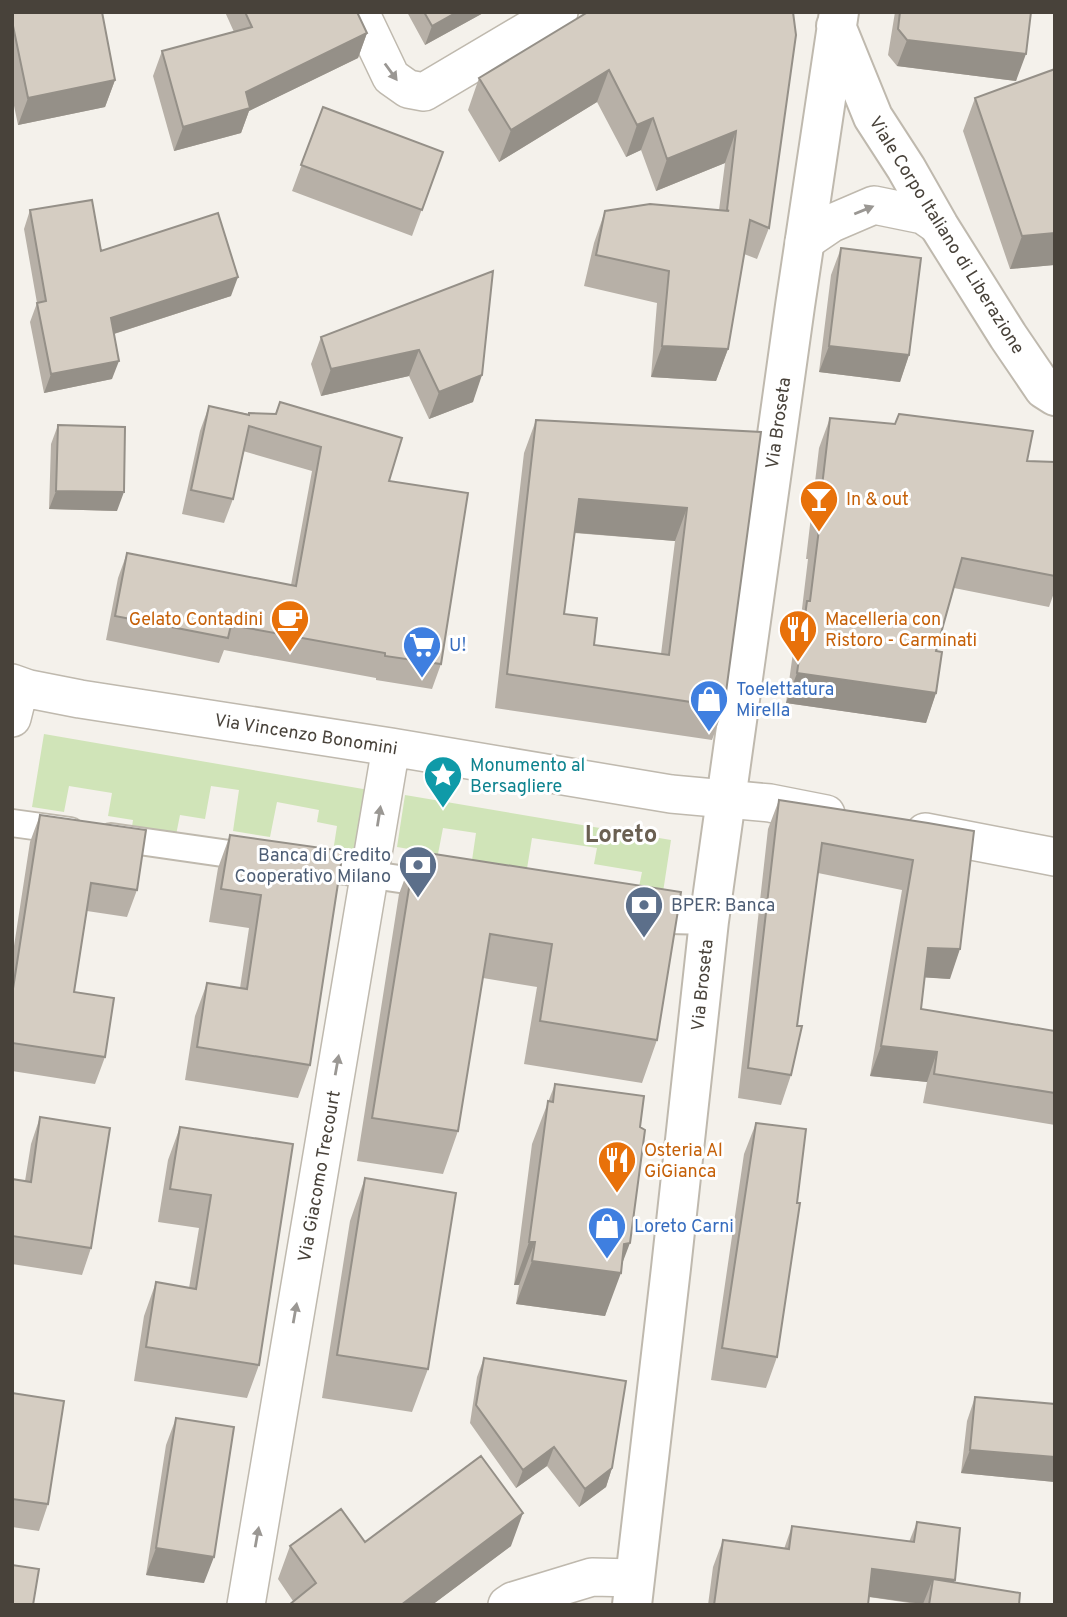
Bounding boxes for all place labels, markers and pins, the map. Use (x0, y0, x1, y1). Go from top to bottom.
bar icon: In & out (798, 478, 840, 533)
place label: In & out (846, 489, 909, 512)
cafe icon: Gelato Contadini (269, 598, 311, 653)
restaurant icon: Macelleria con Ristoro - Carminati (777, 608, 819, 663)
place label: Gelato Contadini (129, 609, 263, 632)
place label: Macelleria con Ristoro - Carminati (825, 609, 977, 653)
supermarket icon: U! (401, 624, 443, 679)
place label: U! (449, 635, 466, 658)
shop icon: Toelettatura Mirella (688, 678, 730, 733)
place label: Toelettatura Mirella (736, 679, 834, 723)
place icon: Monumento al Bersagliere (422, 754, 464, 809)
place label: Monumento al Bersagliere (470, 755, 585, 799)
bank icon: Banca di Credito Cooperativo Milano (397, 844, 439, 899)
place label: Banca di Credito Cooperativo Milano (234, 845, 391, 889)
bank icon: BPER: Banca (623, 884, 665, 939)
place label: BPER: Banca (671, 895, 775, 918)
restaurant icon: Osteria Al GiGianca (596, 1139, 638, 1194)
place label: Osteria Al GiGianca (644, 1140, 723, 1184)
shop icon: Loreto Carni (586, 1205, 628, 1260)
place label: Loreto Carni (634, 1216, 734, 1239)

